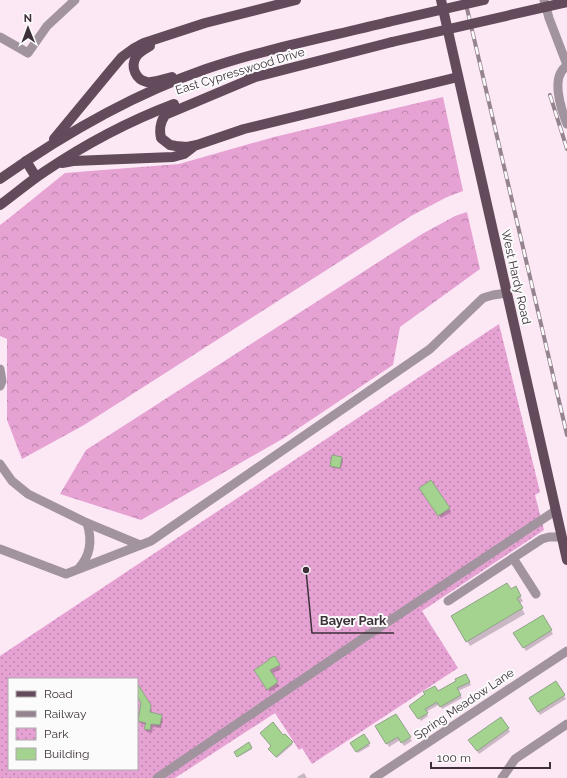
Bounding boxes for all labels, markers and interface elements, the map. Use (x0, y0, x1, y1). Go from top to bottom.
north arrow (8, 8, 48, 48)
text: N (24, 12, 32, 25)
street label: East Cypresswood Drive (174, 45, 306, 97)
street label: West Hardy Road (498, 228, 534, 326)
callout: Bayer Park (312, 608, 394, 633)
text: Bayer Park (320, 613, 387, 628)
street label: Spring Meadow Lane (411, 665, 517, 743)
legend (8, 678, 138, 770)
text: Road (44, 687, 73, 701)
text: Railway (44, 707, 87, 721)
text: Park (44, 727, 69, 741)
scale bar (431, 744, 550, 770)
text: Building (44, 747, 90, 761)
text: 100 m (437, 751, 471, 765)

